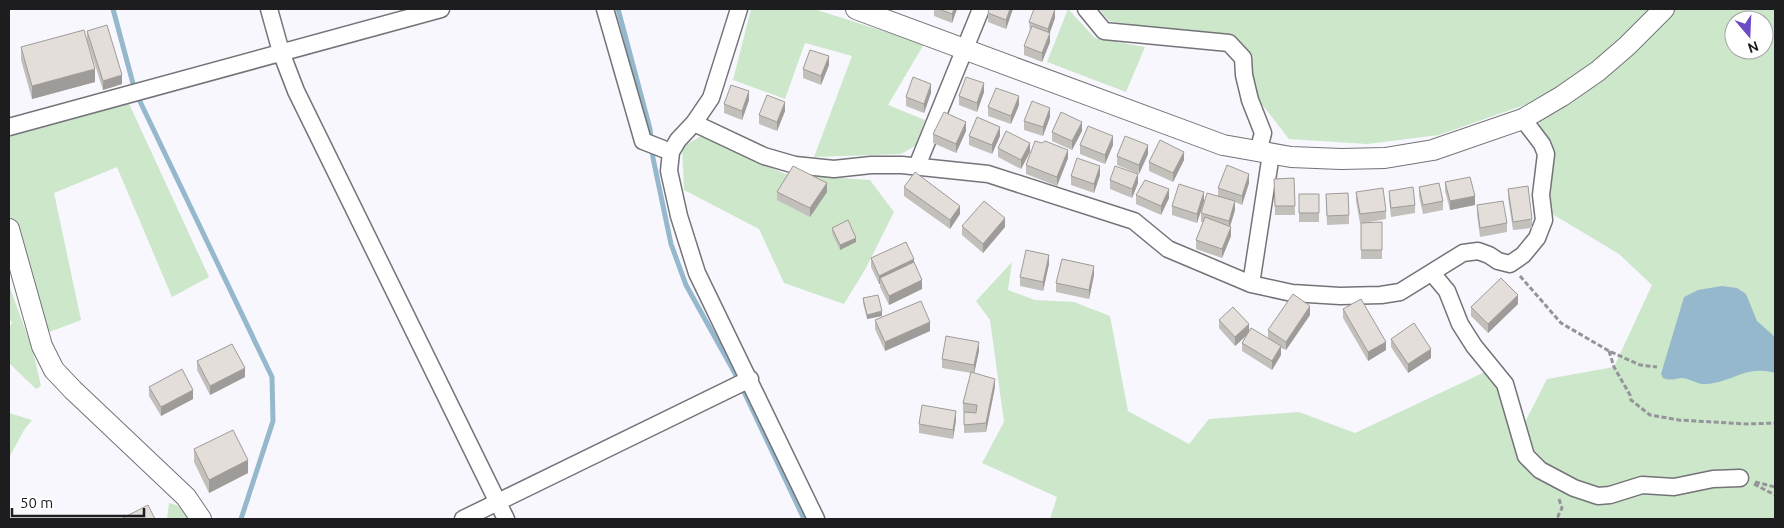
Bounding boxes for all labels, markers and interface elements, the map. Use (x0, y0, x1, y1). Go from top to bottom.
north arrow (1724, 10, 1774, 60)
text: N (1746, 38, 1761, 57)
scale bar (12, 486, 145, 518)
text: 50 m (20, 494, 53, 511)

